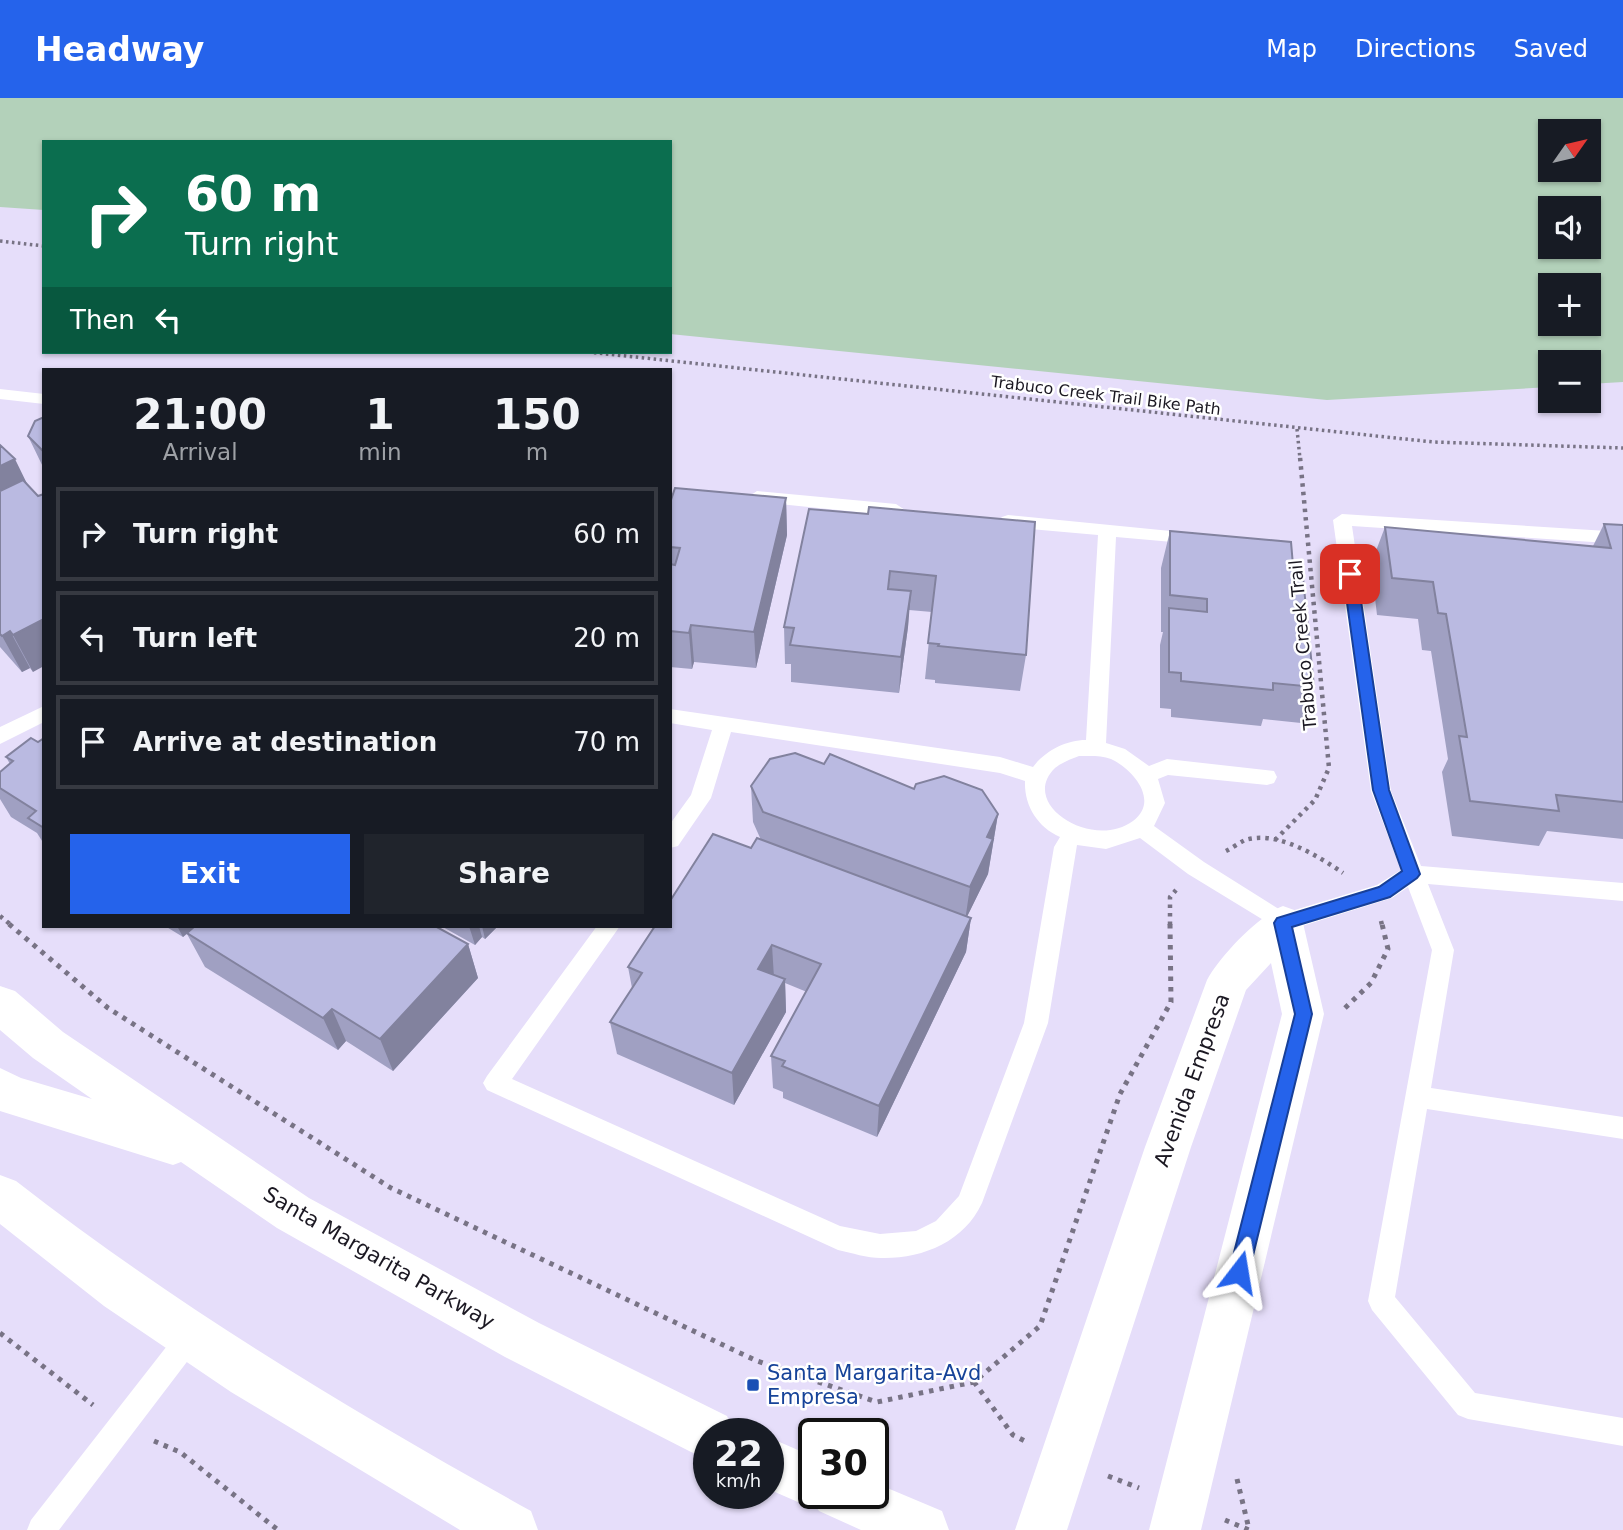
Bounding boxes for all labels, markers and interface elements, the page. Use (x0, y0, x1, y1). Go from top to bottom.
text: Headway (35, 30, 204, 69)
text: Map (1266, 35, 1317, 63)
text: Directions (1355, 35, 1476, 63)
text: Saved (1514, 35, 1588, 63)
north arrow (1538, 119, 1601, 182)
map controls (1538, 119, 1601, 413)
text: 60 m (185, 166, 321, 223)
icon: right (70, 168, 161, 259)
button: sound (1538, 196, 1601, 259)
text: Turn right (185, 225, 338, 263)
button: + (1538, 273, 1601, 336)
icon: left (149, 301, 187, 339)
text: Then (70, 305, 135, 335)
button: − (1538, 350, 1601, 413)
street label: Trabuco Creek Trail Bike Path (989, 372, 1222, 419)
text: 21:00 (133, 390, 267, 439)
text: 1 (365, 390, 395, 439)
text: 150 (493, 390, 581, 439)
text: Arrival (163, 439, 238, 465)
text: min (358, 439, 402, 465)
text: m (526, 439, 548, 465)
icon: right (74, 515, 112, 553)
text: Turn right (133, 519, 278, 549)
text: 60 m (573, 519, 640, 549)
pin (1320, 544, 1380, 604)
icon: arrive (1331, 555, 1369, 593)
street label: Trabuco Creek Trail (1285, 559, 1320, 732)
icon: left (74, 619, 112, 657)
text: Turn left (133, 623, 257, 653)
text: 20 m (573, 623, 640, 653)
icon: arrive (74, 723, 112, 761)
text: Arrive at destination (133, 727, 437, 757)
text: 70 m (573, 727, 640, 757)
button: Exit (70, 834, 350, 914)
button: Share (364, 834, 644, 914)
street label: Avenida Empresa (1150, 990, 1234, 1170)
street label: Santa Margarita Parkway (259, 1182, 499, 1334)
position arrow (1202, 1235, 1276, 1309)
place label: Santa Margarita-Avd Empresa (767, 1361, 981, 1409)
marker: Santa Margarita-Avd Empresa (745, 1377, 761, 1393)
speed limit sign: 30 (798, 1418, 889, 1509)
text: 22 (714, 1434, 763, 1474)
text: km/h (716, 1470, 761, 1491)

